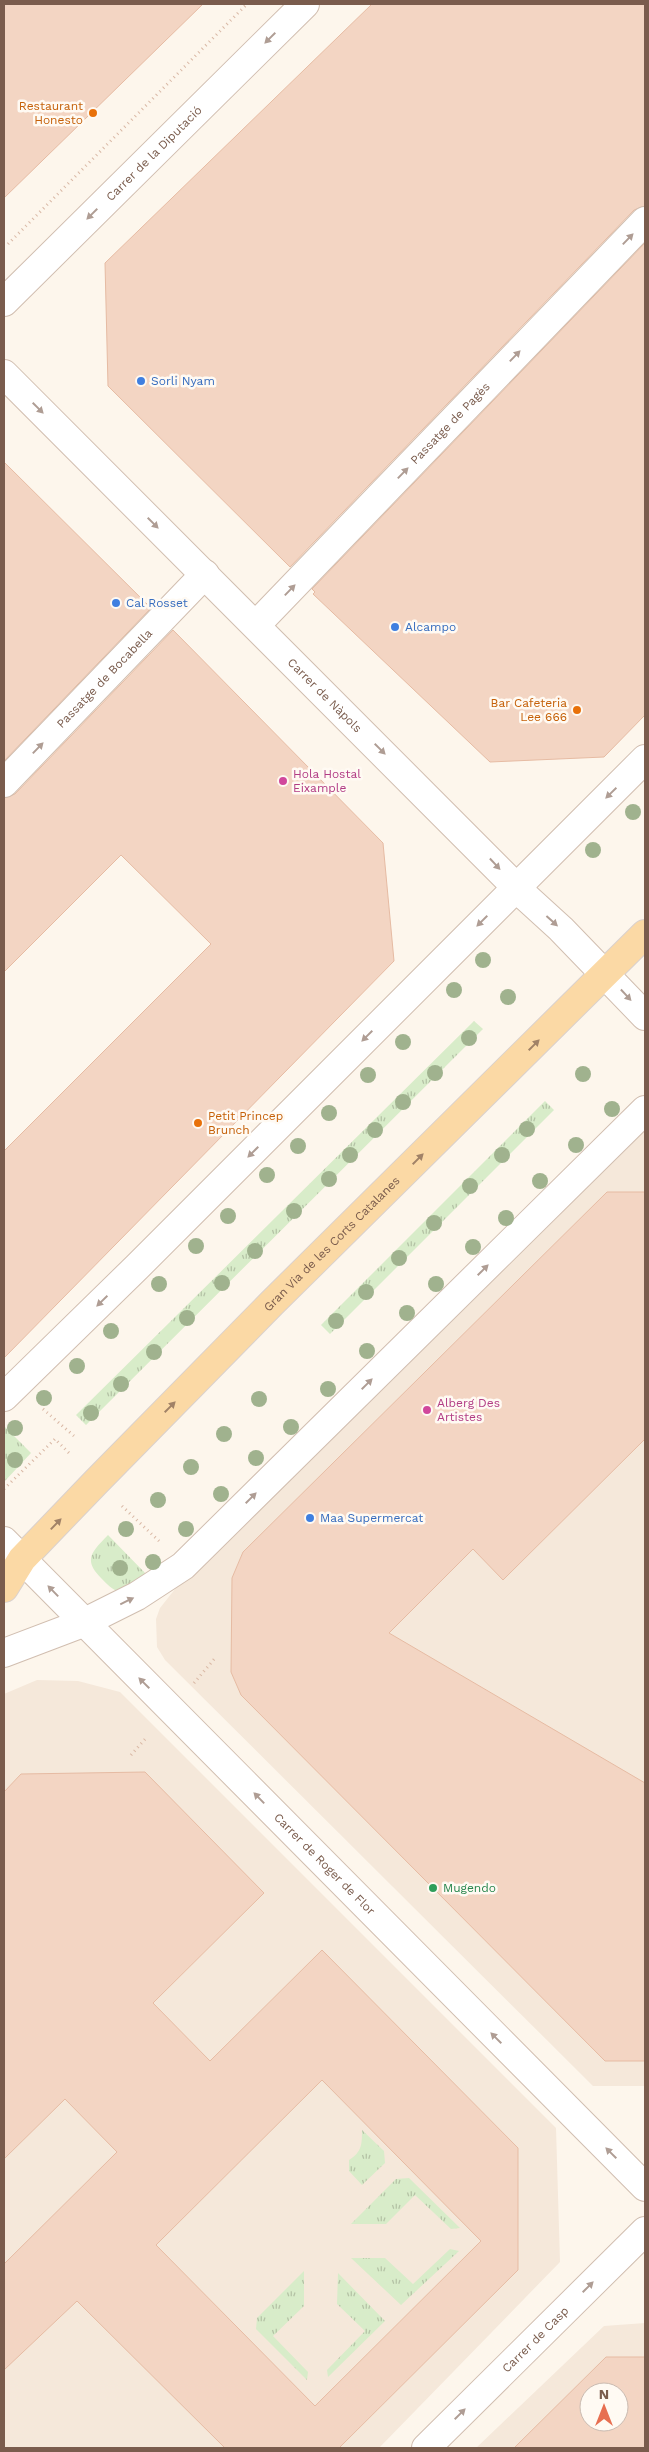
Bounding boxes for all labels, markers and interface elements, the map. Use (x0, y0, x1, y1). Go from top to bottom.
one-way arrow (264, 32, 276, 44)
place label: Restaurant Honesto (19, 99, 83, 127)
street label: Carrer de la Diputació (103, 103, 205, 204)
marker: Restaurant Honesto (87, 107, 99, 119)
one-way arrow (87, 208, 99, 220)
one-way arrow (622, 233, 634, 245)
one-way arrow (509, 350, 521, 362)
place label: Sorli Nyam (151, 374, 215, 388)
marker: Sorli Nyam (135, 375, 147, 387)
street label: Passatge de Pagès (408, 379, 493, 467)
one-way arrow (32, 402, 44, 414)
one-way arrow (397, 468, 409, 480)
one-way arrow (147, 517, 159, 529)
one-way arrow (284, 585, 296, 597)
place label: Cal Rosset (126, 596, 188, 610)
marker: Cal Rosset (110, 597, 122, 609)
place label: Alcampo (405, 620, 456, 634)
marker: Alcampo (389, 621, 401, 633)
street label: Passatge de Bocabella (54, 626, 155, 731)
street label: Carrer de Nàpols (285, 655, 365, 735)
place label: Bar Cafeteria Lee 666 (491, 696, 567, 724)
marker: Bar Cafeteria Lee 666 (571, 704, 583, 716)
one-way arrow (31, 742, 43, 754)
one-way arrow (374, 742, 386, 754)
place label: Hola Hostal Eixample (293, 767, 361, 795)
marker: Hola Hostal Eixample (277, 775, 289, 787)
one-way arrow (605, 787, 617, 799)
one-way arrow (489, 858, 501, 870)
one-way arrow (476, 915, 488, 927)
one-way arrow (545, 915, 558, 926)
one-way arrow (620, 989, 632, 1001)
one-way arrow (361, 1030, 373, 1042)
one-way arrow (528, 1039, 540, 1051)
place label: Petit Princep Brunch (208, 1109, 283, 1137)
marker: Petit Princep Brunch (192, 1117, 204, 1129)
one-way arrow (247, 1145, 259, 1157)
one-way arrow (412, 1153, 424, 1165)
street label: Gran Via de les Corts Catalanes (261, 1174, 403, 1314)
one-way arrow (476, 1264, 488, 1276)
one-way arrow (96, 1295, 108, 1307)
one-way arrow (361, 1378, 373, 1390)
place label: Alberg Des Artistes (437, 1396, 500, 1424)
one-way arrow (164, 1402, 176, 1414)
marker: Alberg Des Artistes (421, 1404, 433, 1416)
one-way arrow (245, 1492, 257, 1504)
place label: Maa Supermercat (320, 1511, 423, 1525)
marker: Maa Supermercat (304, 1512, 316, 1524)
one-way arrow (50, 1518, 62, 1530)
one-way arrow (47, 1585, 59, 1597)
one-way arrow (120, 1597, 134, 1605)
one-way arrow (138, 1677, 150, 1689)
one-way arrow (253, 1792, 265, 1804)
street label: Carrer de Roger de Flor (271, 1810, 378, 1918)
place label: Mugendo (443, 1881, 496, 1895)
marker: Mugendo (427, 1882, 439, 1894)
one-way arrow (491, 2032, 503, 2044)
one-way arrow (605, 2147, 617, 2159)
one-way arrow (582, 2281, 594, 2293)
street label: Carrer de Casp (499, 2304, 571, 2375)
north arrow (579, 2382, 629, 2432)
text: N (599, 2386, 609, 2402)
one-way arrow (454, 2408, 466, 2420)

